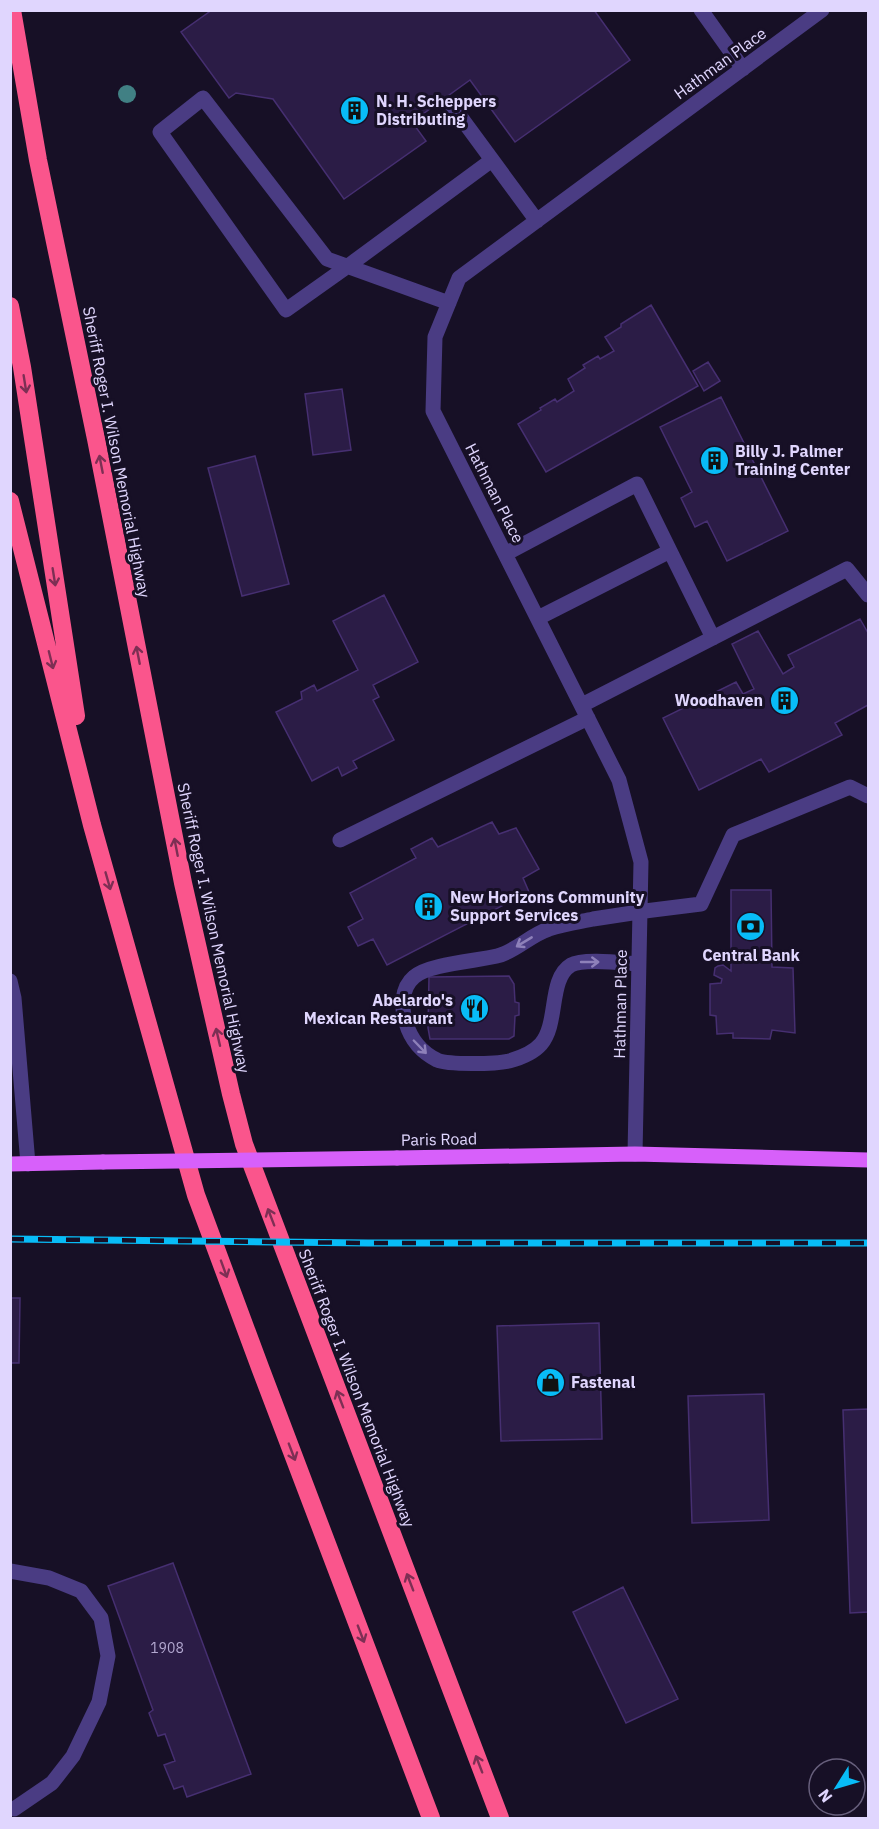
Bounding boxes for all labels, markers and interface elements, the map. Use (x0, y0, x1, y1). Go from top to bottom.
street label: Hathman Place (670, 23, 770, 103)
place label: N. H. Scheppers Distributing (376, 91, 496, 129)
building icon: N. H. Scheppers Distributing (339, 94, 371, 126)
street label: Sheriff Roger I. Wilson Memorial Highway (79, 305, 155, 599)
one-way arrow (19, 374, 30, 394)
street label: Hathman Place (461, 440, 529, 546)
place label: Billy J. Palmer Training Center (735, 441, 851, 479)
building icon: Billy J. Palmer Training Center (698, 444, 730, 476)
one-way arrow (95, 455, 106, 474)
one-way arrow (49, 567, 60, 586)
one-way arrow (132, 646, 143, 666)
one-way arrow (45, 650, 57, 669)
building icon: Woodhaven (768, 684, 800, 716)
place label: Woodhaven (675, 690, 763, 710)
street label: Sheriff Roger I. Wilson Memorial Highway (173, 781, 255, 1075)
one-way arrow (170, 837, 181, 857)
one-way arrow (103, 871, 114, 890)
place label: New Horizons Community Support Services (450, 887, 645, 925)
building icon: New Horizons Community Support Services (413, 890, 445, 922)
bank icon: Central Bank (735, 911, 767, 943)
one-way arrow (516, 936, 533, 948)
place label: Central Bank (702, 945, 801, 965)
street label: Hathman Place (609, 949, 631, 1059)
one-way arrow (579, 956, 599, 968)
place label: Abelardo's Mexican Restaurant (304, 990, 453, 1028)
restaurant icon: Abelardo's Mexican Restaurant (458, 993, 490, 1025)
one-way arrow (211, 1028, 223, 1047)
one-way arrow (412, 1039, 427, 1054)
street label: Paris Road (401, 1128, 477, 1150)
one-way arrow (265, 1208, 276, 1227)
street label: Sheriff Roger I. Wilson Memorial Highway (295, 1246, 419, 1530)
one-way arrow (219, 1259, 230, 1278)
shop icon: Fastenal (534, 1366, 566, 1398)
place label: Fastenal (571, 1372, 635, 1392)
one-way arrow (334, 1390, 345, 1409)
one-way arrow (287, 1442, 298, 1461)
one-way arrow (403, 1573, 414, 1591)
one-way arrow (356, 1624, 367, 1643)
house number: 1908 (150, 1639, 184, 1657)
one-way arrow (473, 1755, 484, 1774)
north arrow (807, 1757, 867, 1817)
text: N (814, 1785, 836, 1807)

